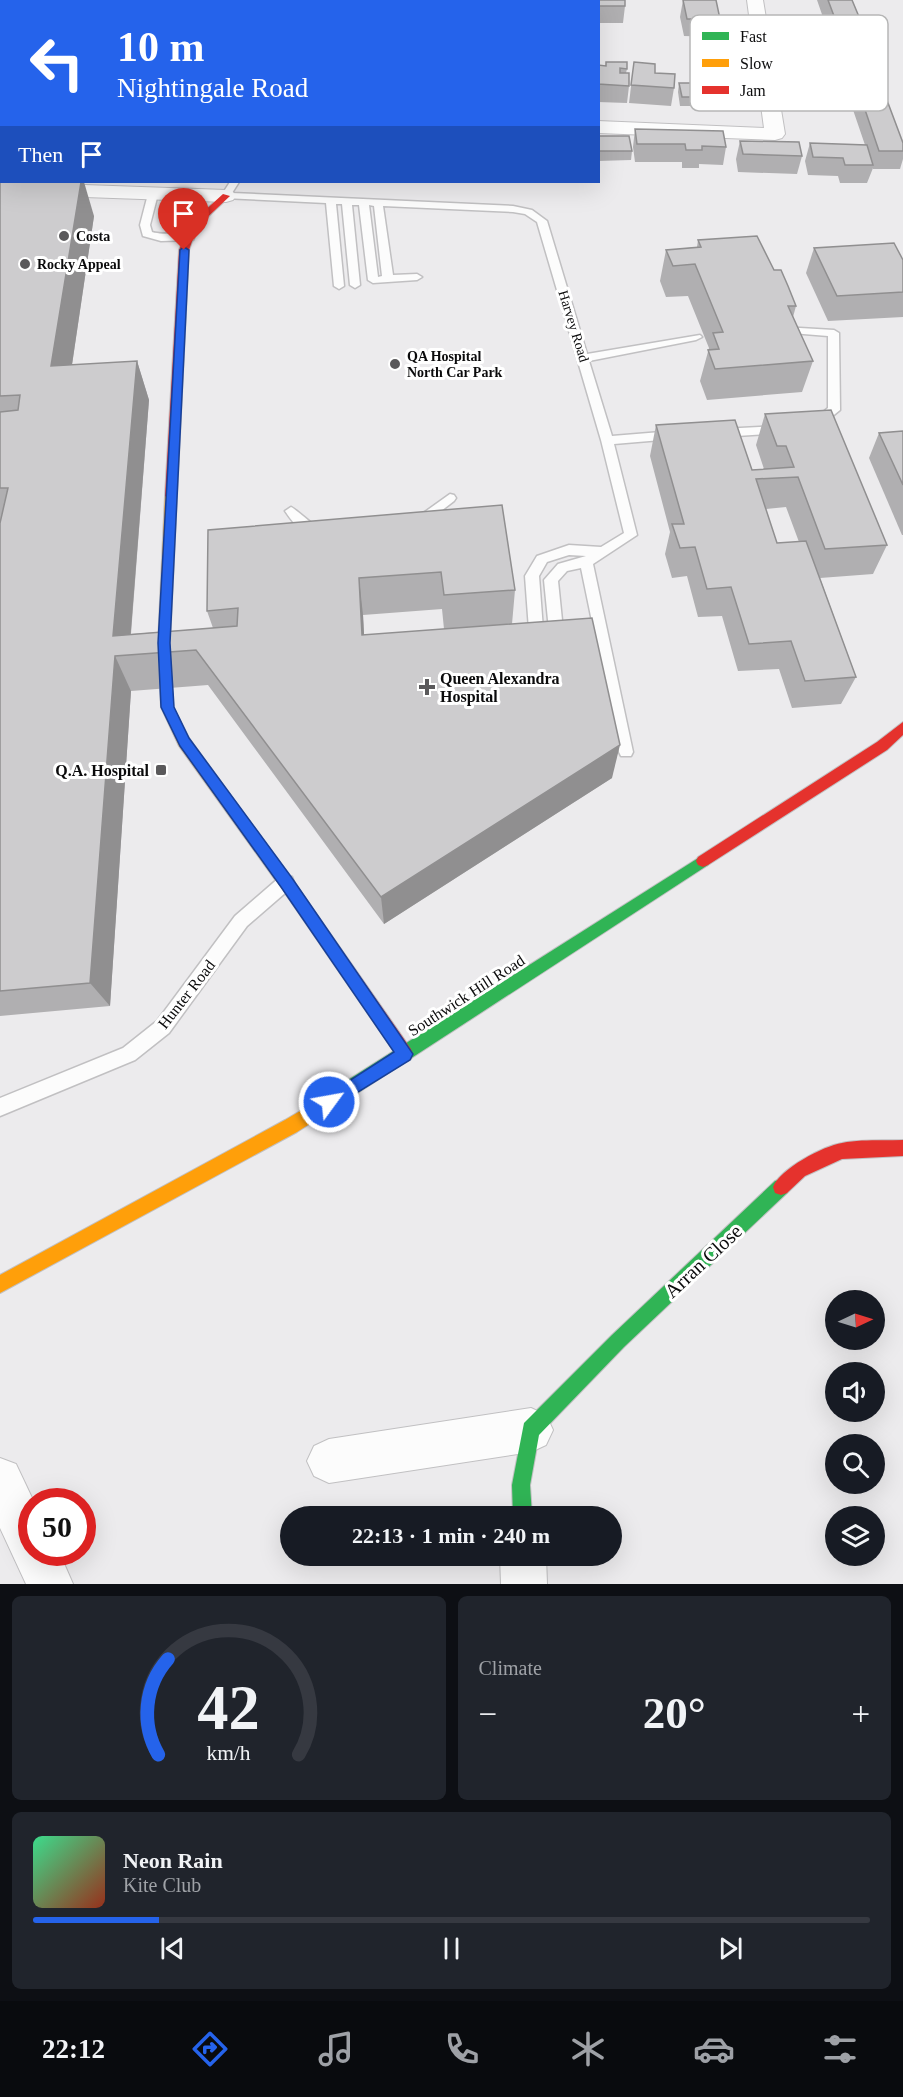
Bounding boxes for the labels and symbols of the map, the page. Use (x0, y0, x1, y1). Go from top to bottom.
legend (690, 15, 888, 111)
text: Fast (740, 28, 767, 45)
text: Slow (740, 55, 773, 72)
text: Jam (740, 82, 766, 99)
pin (158, 188, 209, 250)
marker: Costa (57, 229, 71, 243)
place label: Costa (76, 229, 110, 244)
marker: Rocky Appeal (18, 257, 32, 271)
place label: Rocky Appeal (37, 257, 121, 272)
street label: Harvey Road (555, 288, 592, 364)
place label: QA Hospital North Car Park (407, 349, 503, 380)
marker: QA Hospital North Car Park (388, 357, 402, 371)
place label: Queen Alexandra Hospital (440, 670, 560, 706)
marker: Queen Alexandra Hospital (418, 678, 436, 696)
place label: Q.A. Hospital (55, 762, 150, 780)
marker: Q.A. Hospital (154, 763, 168, 777)
street label: Southwick Hill Road (405, 951, 528, 1039)
street label: Hunter Road (154, 957, 218, 1032)
position arrow (297, 1070, 361, 1134)
street label: Arran Close (660, 1220, 746, 1302)
north arrow (825, 1290, 885, 1350)
speed limit sign: 50 (18, 1488, 96, 1566)

